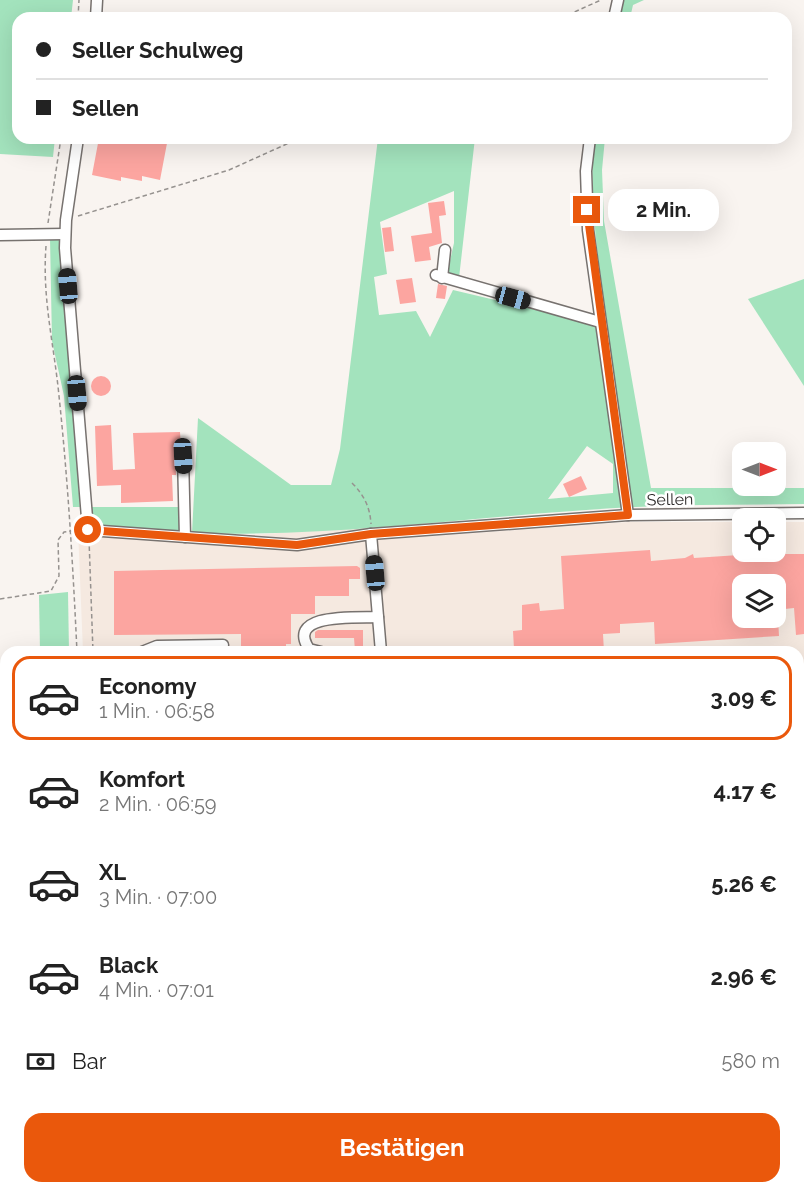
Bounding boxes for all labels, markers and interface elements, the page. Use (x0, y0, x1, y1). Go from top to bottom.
text: Seller Schulweg (72, 37, 243, 63)
text: Sellen (72, 95, 139, 121)
callout: 2 Min. (608, 189, 719, 231)
route end (573, 196, 600, 223)
text: 2 Min. (636, 198, 691, 222)
car (57, 267, 79, 305)
car (493, 285, 533, 311)
car (66, 374, 88, 412)
car (173, 438, 193, 474)
north arrow (732, 442, 786, 496)
map controls (732, 442, 786, 628)
street label: Sellen (647, 490, 693, 509)
button: locate (732, 508, 786, 562)
route start (74, 516, 101, 543)
car (364, 554, 386, 592)
button: layers (732, 574, 786, 628)
icon: car (27, 671, 81, 725)
text: Economy (99, 673, 197, 699)
text: 3.09 € (710, 685, 777, 711)
text: 1 Min. · 06:58 (99, 699, 215, 723)
icon: car (27, 764, 81, 818)
text: Komfort (99, 766, 185, 792)
text: 4.17 € (713, 778, 777, 804)
text: 2 Min. · 06:59 (99, 792, 217, 816)
icon: car (27, 857, 81, 911)
text: XL (99, 859, 126, 885)
text: 5.26 € (711, 871, 777, 897)
text: 3 Min. · 07:00 (99, 885, 217, 909)
icon: car (27, 950, 81, 1004)
text: Black (99, 952, 158, 978)
text: 2.96 € (710, 964, 777, 990)
text: 4 Min. · 07:01 (99, 978, 214, 1002)
icon: cash (24, 1045, 57, 1078)
text: Bar (72, 1048, 106, 1074)
text: 580 m (722, 1049, 780, 1073)
button: Bestätigen (24, 1113, 780, 1182)

